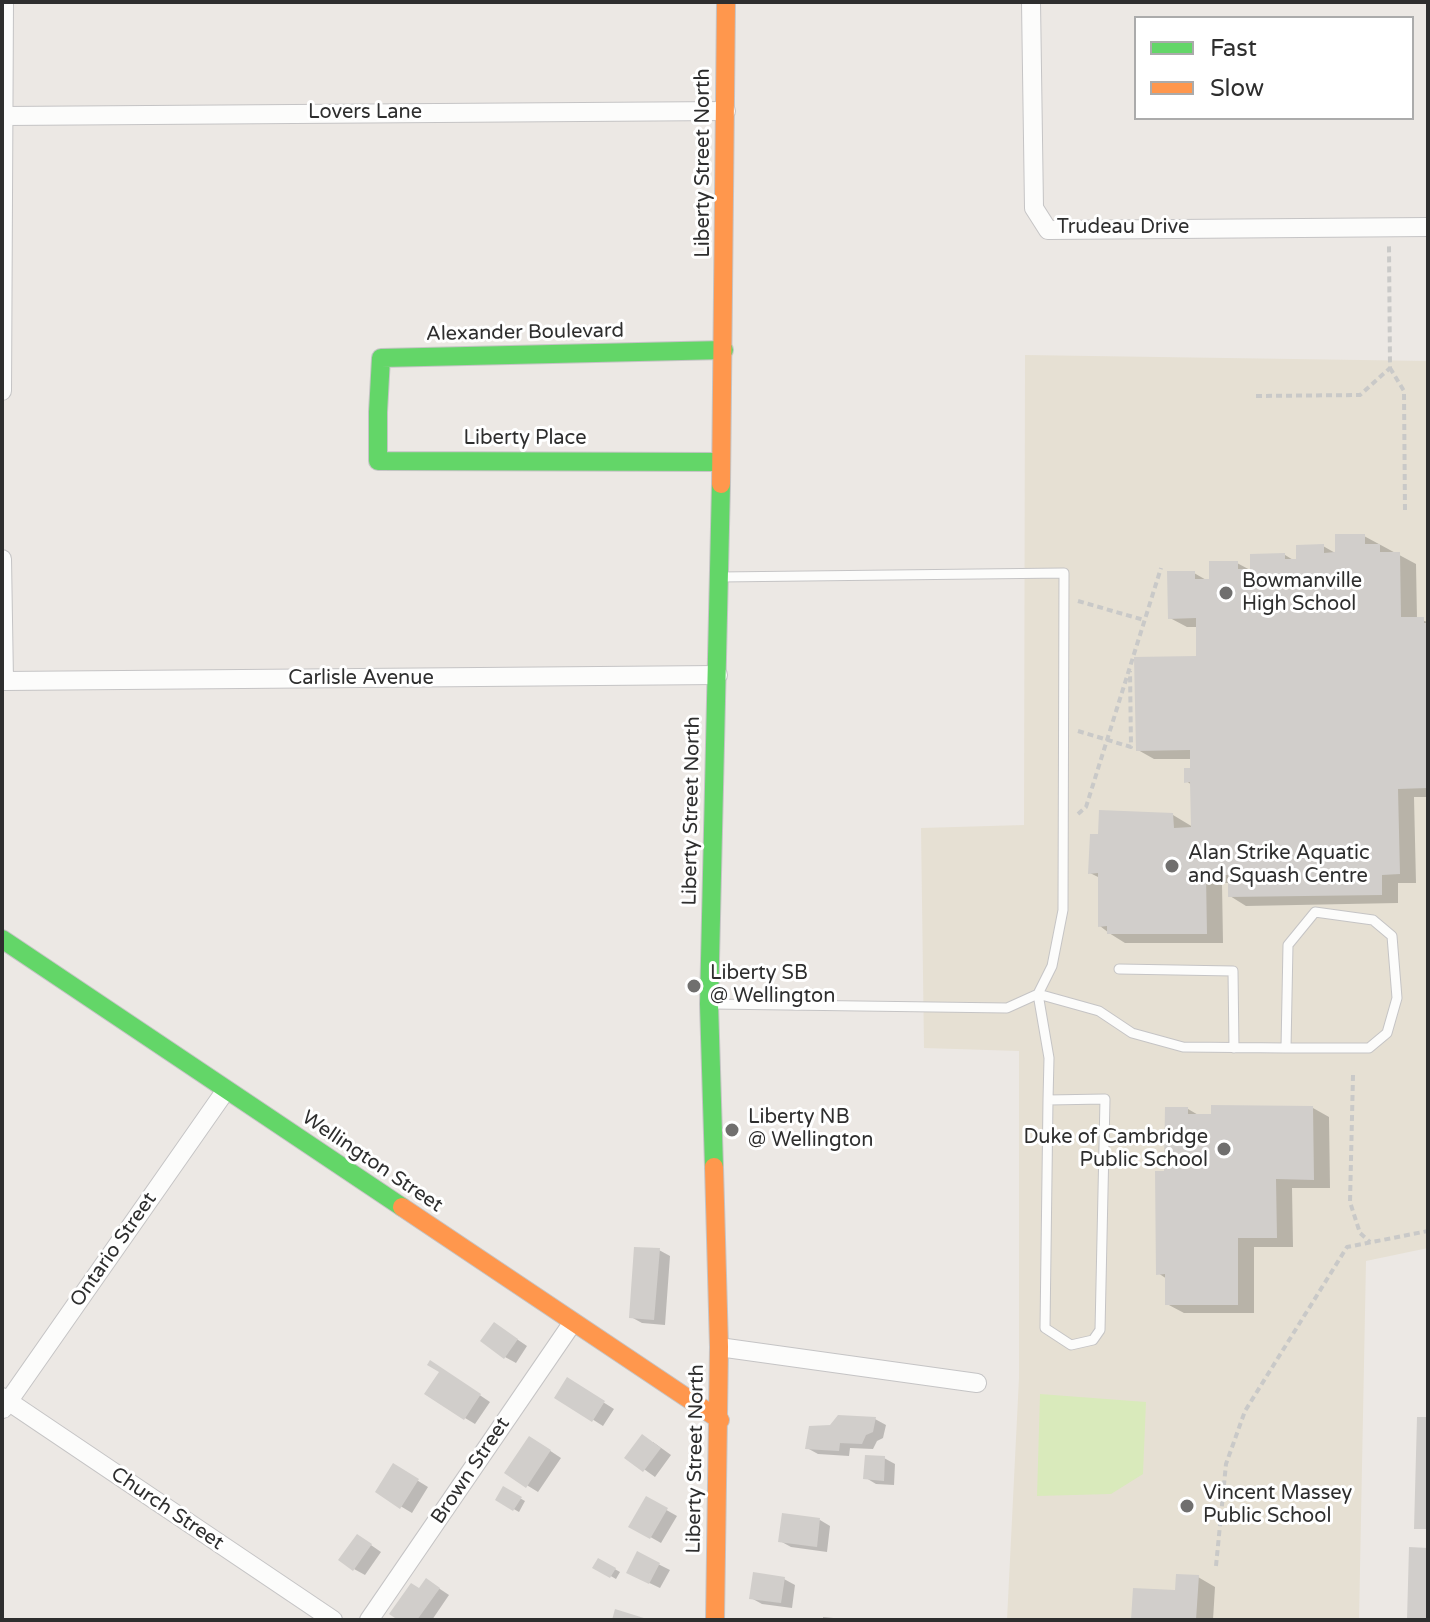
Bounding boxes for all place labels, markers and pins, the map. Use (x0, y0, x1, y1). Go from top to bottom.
place label: Bowmanville High School (1242, 570, 1362, 617)
marker: Bowmanville High School (1217, 584, 1235, 602)
place label: Alan Strike Aquatic and Squash Centre (1188, 842, 1370, 889)
marker: Alan Strike Aquatic and Squash Centre (1163, 857, 1181, 875)
place label: Liberty SB @ Wellington (710, 962, 835, 1009)
marker: Liberty SB @ Wellington (685, 977, 703, 995)
place label: Liberty NB @ Wellington (748, 1106, 873, 1153)
marker: Liberty NB @ Wellington (723, 1121, 741, 1139)
place label: Duke of Cambridge Public School (1024, 1126, 1208, 1173)
marker: Duke of Cambridge Public School (1215, 1140, 1233, 1158)
place label: Vincent Massey Public School (1203, 1482, 1352, 1529)
marker: Vincent Massey Public School (1178, 1497, 1196, 1515)

